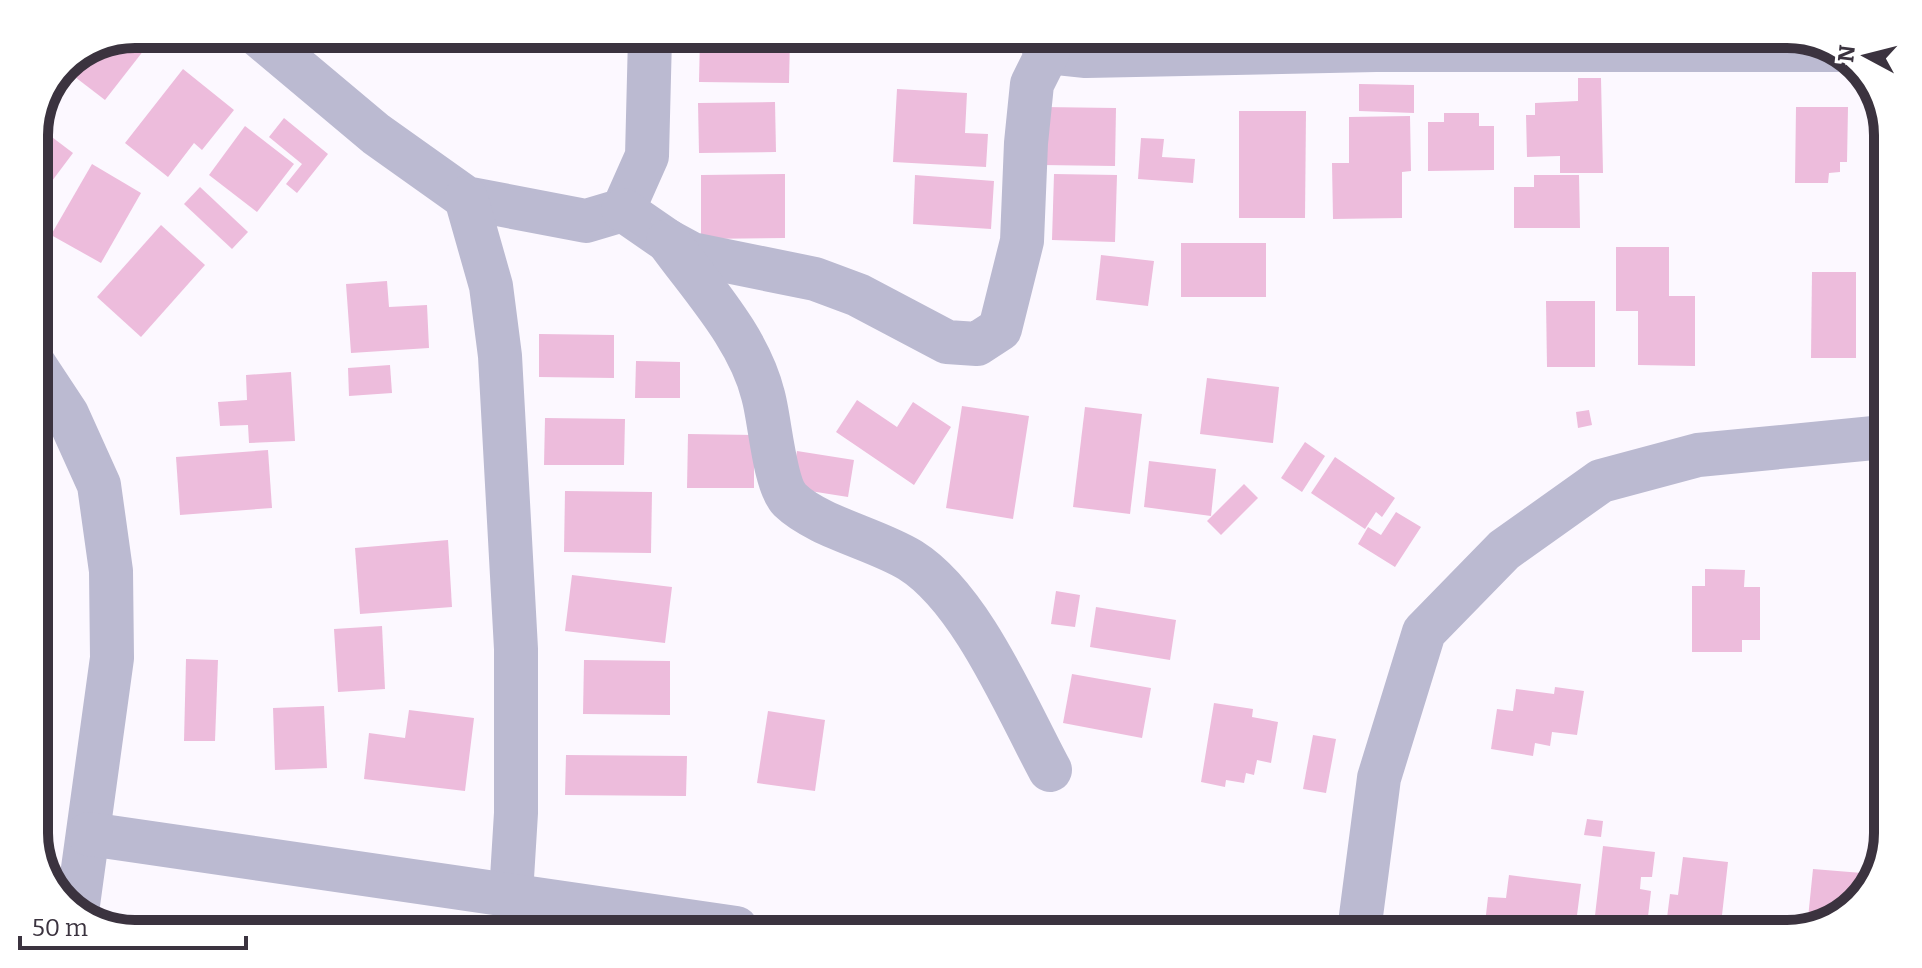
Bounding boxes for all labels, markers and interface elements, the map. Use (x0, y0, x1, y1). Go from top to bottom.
north arrow (1826, 16, 1906, 96)
text: N (1832, 44, 1861, 64)
scale bar (20, 900, 246, 950)
text: 50 m (32, 914, 88, 942)

